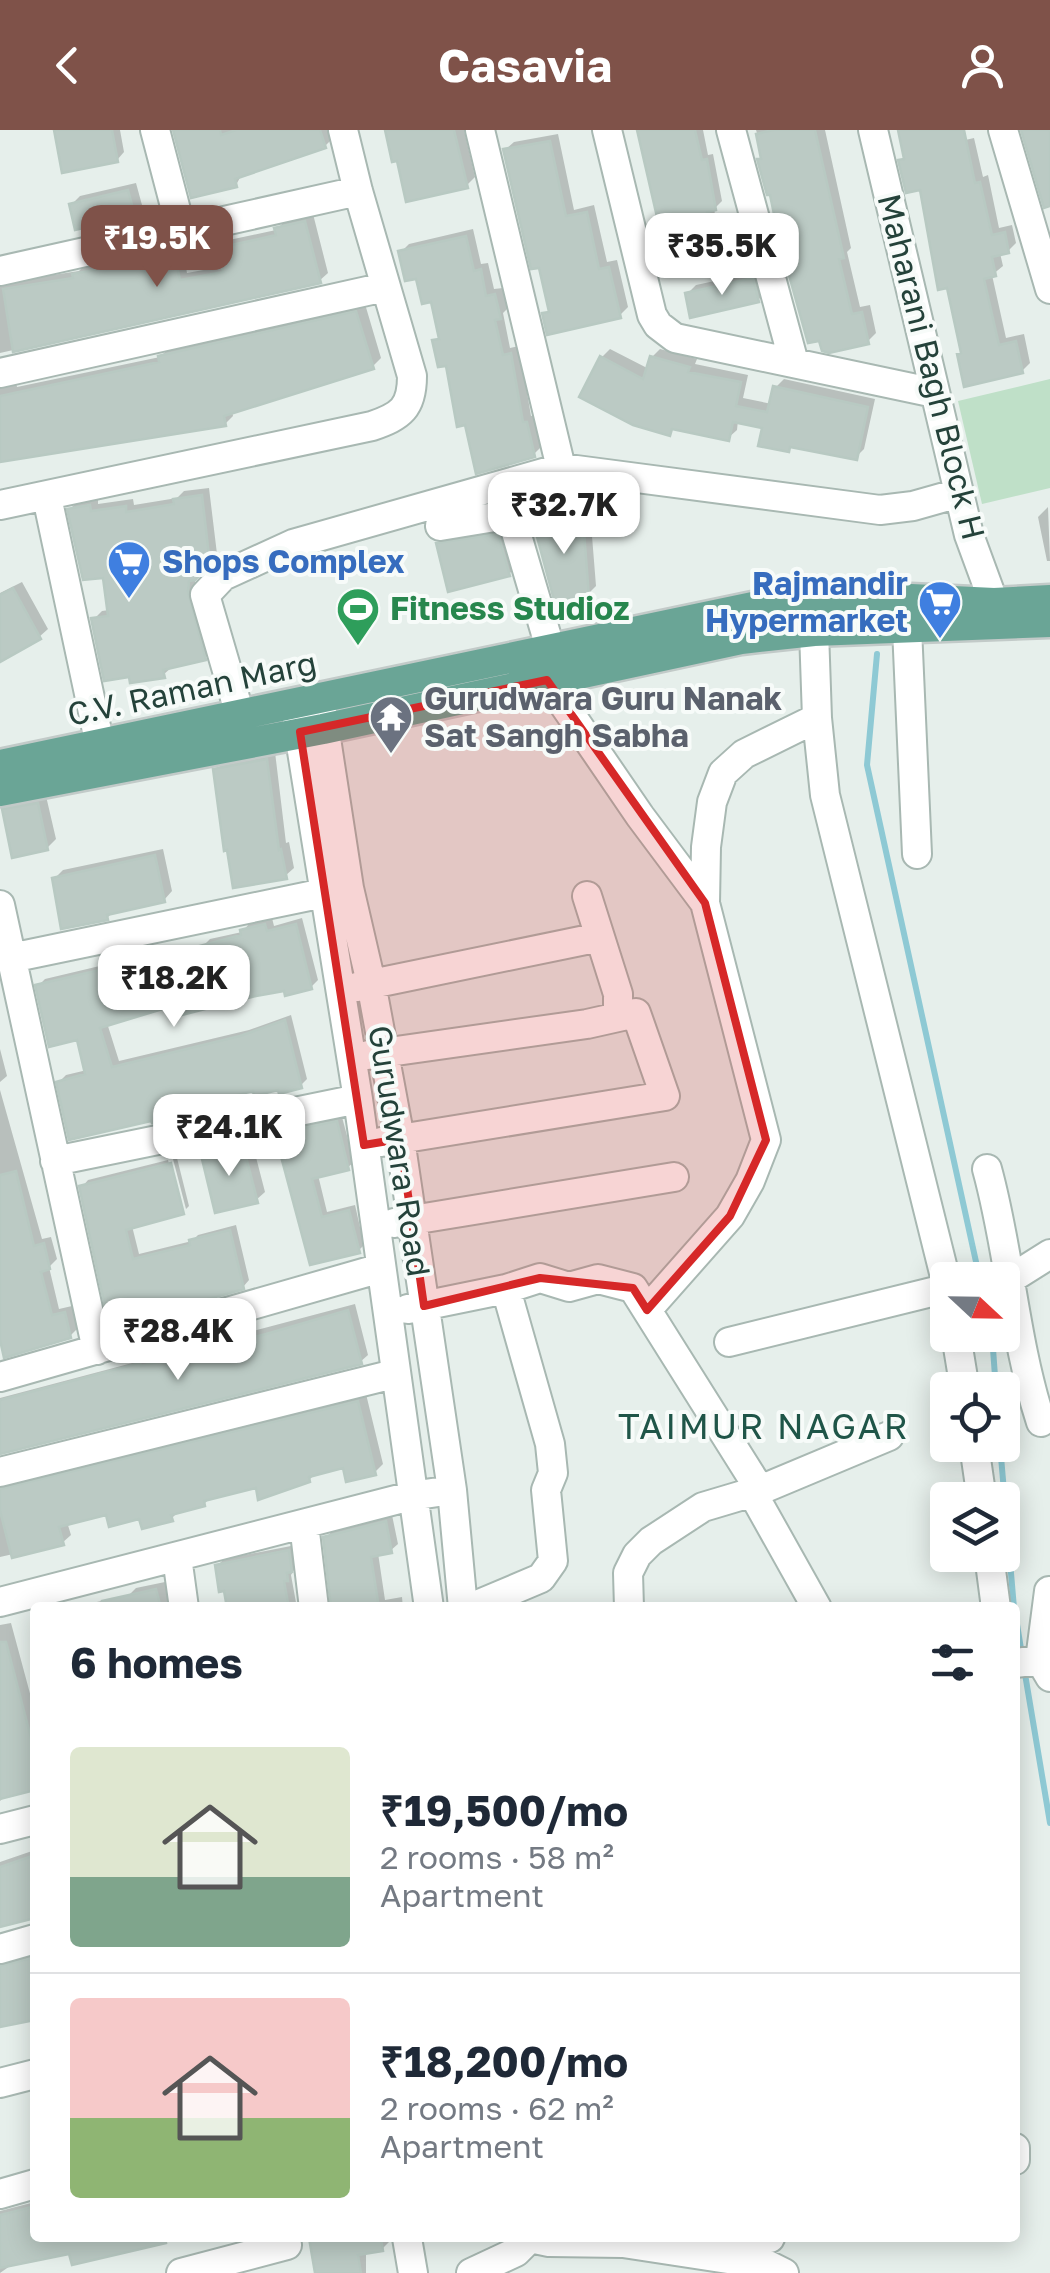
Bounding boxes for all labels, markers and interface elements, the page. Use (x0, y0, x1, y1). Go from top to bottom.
icon: back (40, 38, 95, 93)
text: Casavia (438, 38, 612, 92)
icon: person (955, 38, 1010, 93)
street label: Maharani Bagh Block H (871, 190, 993, 544)
pin: ₹19.5K (76, 205, 238, 290)
pin: ₹35.5K (641, 213, 803, 298)
text: ₹19.5K (103, 218, 211, 256)
text: ₹35.5K (667, 226, 777, 264)
pin: ₹32.7K (483, 472, 645, 557)
text: ₹32.7K (510, 485, 618, 523)
supermarket icon: Shops Complex (106, 539, 152, 600)
place label: Shops Complex (162, 542, 405, 580)
place label: Rajmandir Hypermarket (705, 564, 908, 639)
supermarket icon: Rajmandir Hypermarket (917, 579, 963, 640)
sports icon: Fitness Studioz (335, 586, 381, 647)
place label: Fitness Studioz (390, 589, 629, 627)
street label: C.V. Raman Marg (64, 643, 320, 733)
place label: Gurudwara Guru Nanak Sat Sangh Sabha (424, 679, 783, 754)
temple icon: Gurudwara Guru Nanak Sat Sangh Sabha (368, 694, 414, 755)
pin: ₹18.2K (93, 945, 255, 1030)
text: ₹18.2K (120, 958, 228, 996)
street label: Gurudwara Road (361, 1023, 439, 1279)
pin: ₹24.1K (148, 1094, 310, 1179)
text: ₹24.1K (175, 1107, 283, 1145)
north arrow (930, 1262, 1020, 1352)
map controls (930, 1262, 1020, 1572)
pin: ₹28.4K (97, 1298, 259, 1383)
text: ₹28.4K (122, 1311, 234, 1349)
button: locate (930, 1372, 1020, 1462)
district label: TAIMUR NAGAR (618, 1405, 910, 1447)
button: layers (930, 1482, 1020, 1572)
icon: filters (925, 1635, 980, 1690)
text: 6 homes (70, 1637, 243, 1687)
text: ₹19,500/mo (380, 1785, 628, 1835)
icon: home (150, 1787, 270, 1907)
text: 2 rooms · 58 m² (380, 1838, 614, 1876)
text: Apartment (380, 1876, 544, 1914)
text: ₹18,200/mo (380, 2036, 628, 2086)
icon: home (150, 2038, 270, 2158)
text: 2 rooms · 62 m² (380, 2089, 614, 2127)
text: Apartment (380, 2127, 544, 2165)

